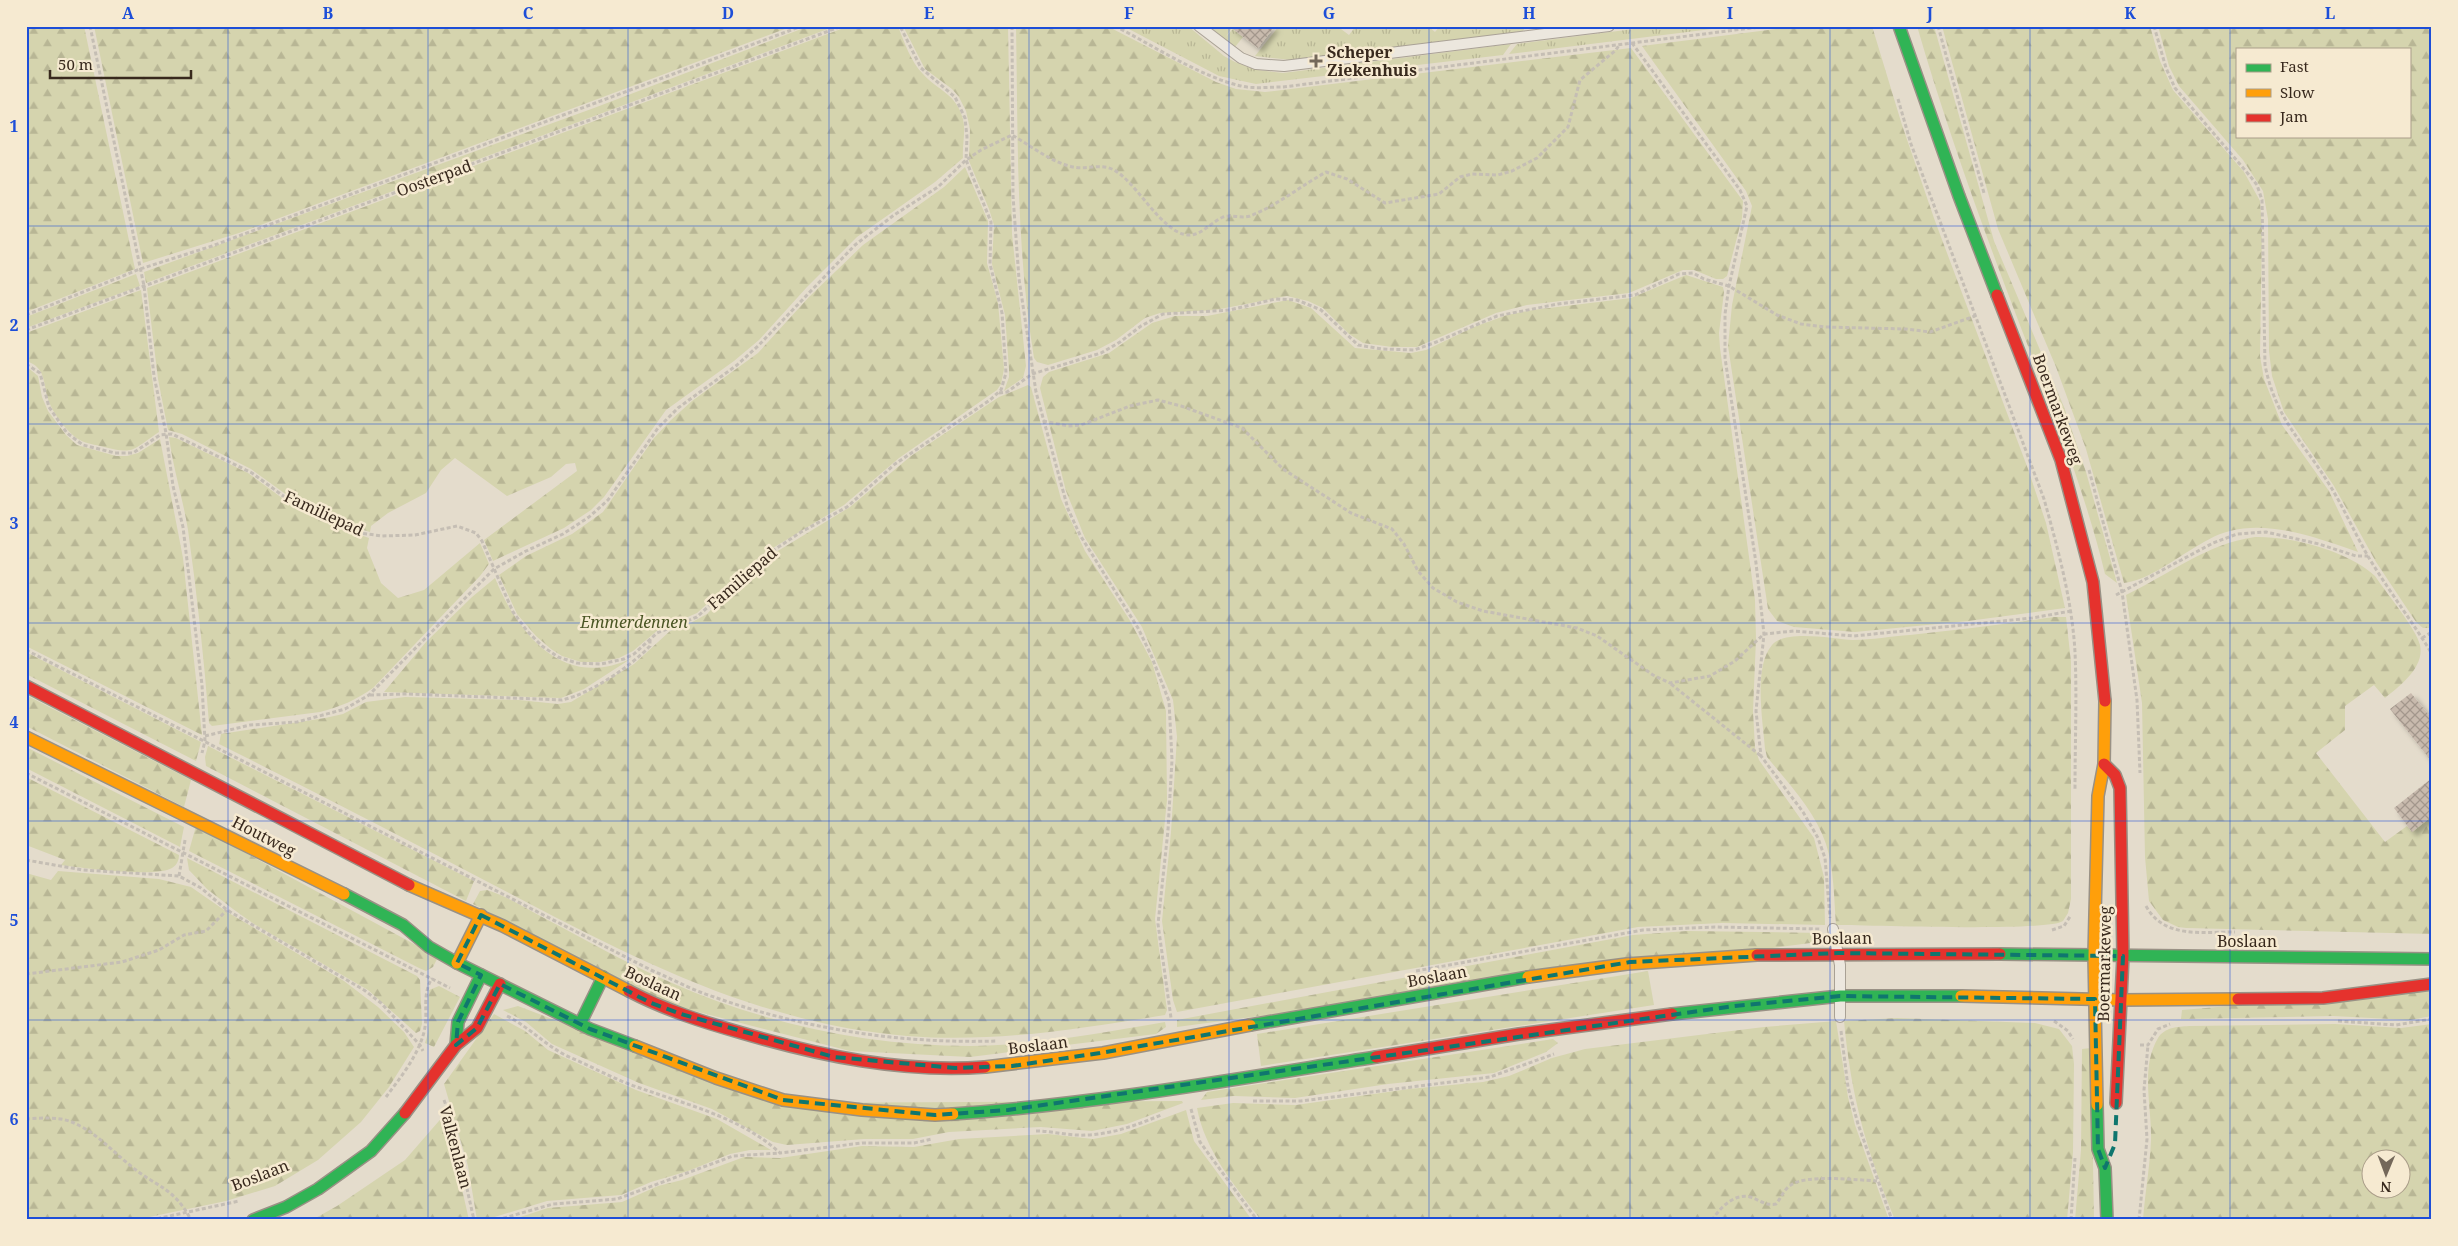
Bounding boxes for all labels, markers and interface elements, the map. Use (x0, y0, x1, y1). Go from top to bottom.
text: A (122, 2, 135, 24)
text: B (323, 2, 334, 24)
text: C (523, 2, 534, 24)
text: D (722, 2, 734, 24)
text: E (924, 2, 934, 24)
text: F (1124, 2, 1134, 24)
text: G (1323, 2, 1335, 24)
text: H (1522, 2, 1536, 24)
text: I (1727, 2, 1733, 24)
text: J (1926, 2, 1934, 24)
text: K (2124, 2, 2136, 24)
text: L (2325, 2, 2335, 24)
place label: Scheper Ziekenhuis (1327, 41, 1417, 81)
scale bar (50, 48, 191, 80)
legend (2236, 48, 2410, 138)
text: 50 m (58, 54, 93, 74)
marker: Scheper Ziekenhuis (1309, 54, 1323, 68)
text: Fast (2280, 56, 2309, 76)
text: Slow (2280, 82, 2314, 102)
text: Jam (2279, 106, 2308, 126)
text: 1 (9, 115, 19, 137)
street label: Oosterpad (393, 154, 475, 202)
text: 2 (9, 314, 19, 336)
street label: Boermarkeweg (2028, 351, 2088, 468)
street label: Familiepad (281, 485, 367, 541)
text: 3 (9, 512, 19, 534)
street label: Familiepad (703, 542, 782, 614)
park label: Emmerdennen (579, 611, 688, 633)
text: 4 (9, 711, 19, 733)
street label: Houtweg (228, 811, 300, 862)
street label: Boermarkeweg (2092, 905, 2116, 1022)
text: 5 (9, 909, 19, 931)
street label: Boslaan (1812, 926, 1872, 950)
street label: Boslaan (2217, 930, 2277, 952)
street label: Boslaan (621, 960, 685, 1006)
street label: Boslaan (1405, 960, 1469, 992)
street label: Boslaan (1007, 1030, 1069, 1060)
street label: Valkenlaan (434, 1103, 478, 1191)
text: 6 (9, 1108, 19, 1130)
north arrow (2360, 1148, 2410, 1198)
street label: Boslaan (228, 1154, 292, 1196)
text: N (2380, 1178, 2391, 1197)

